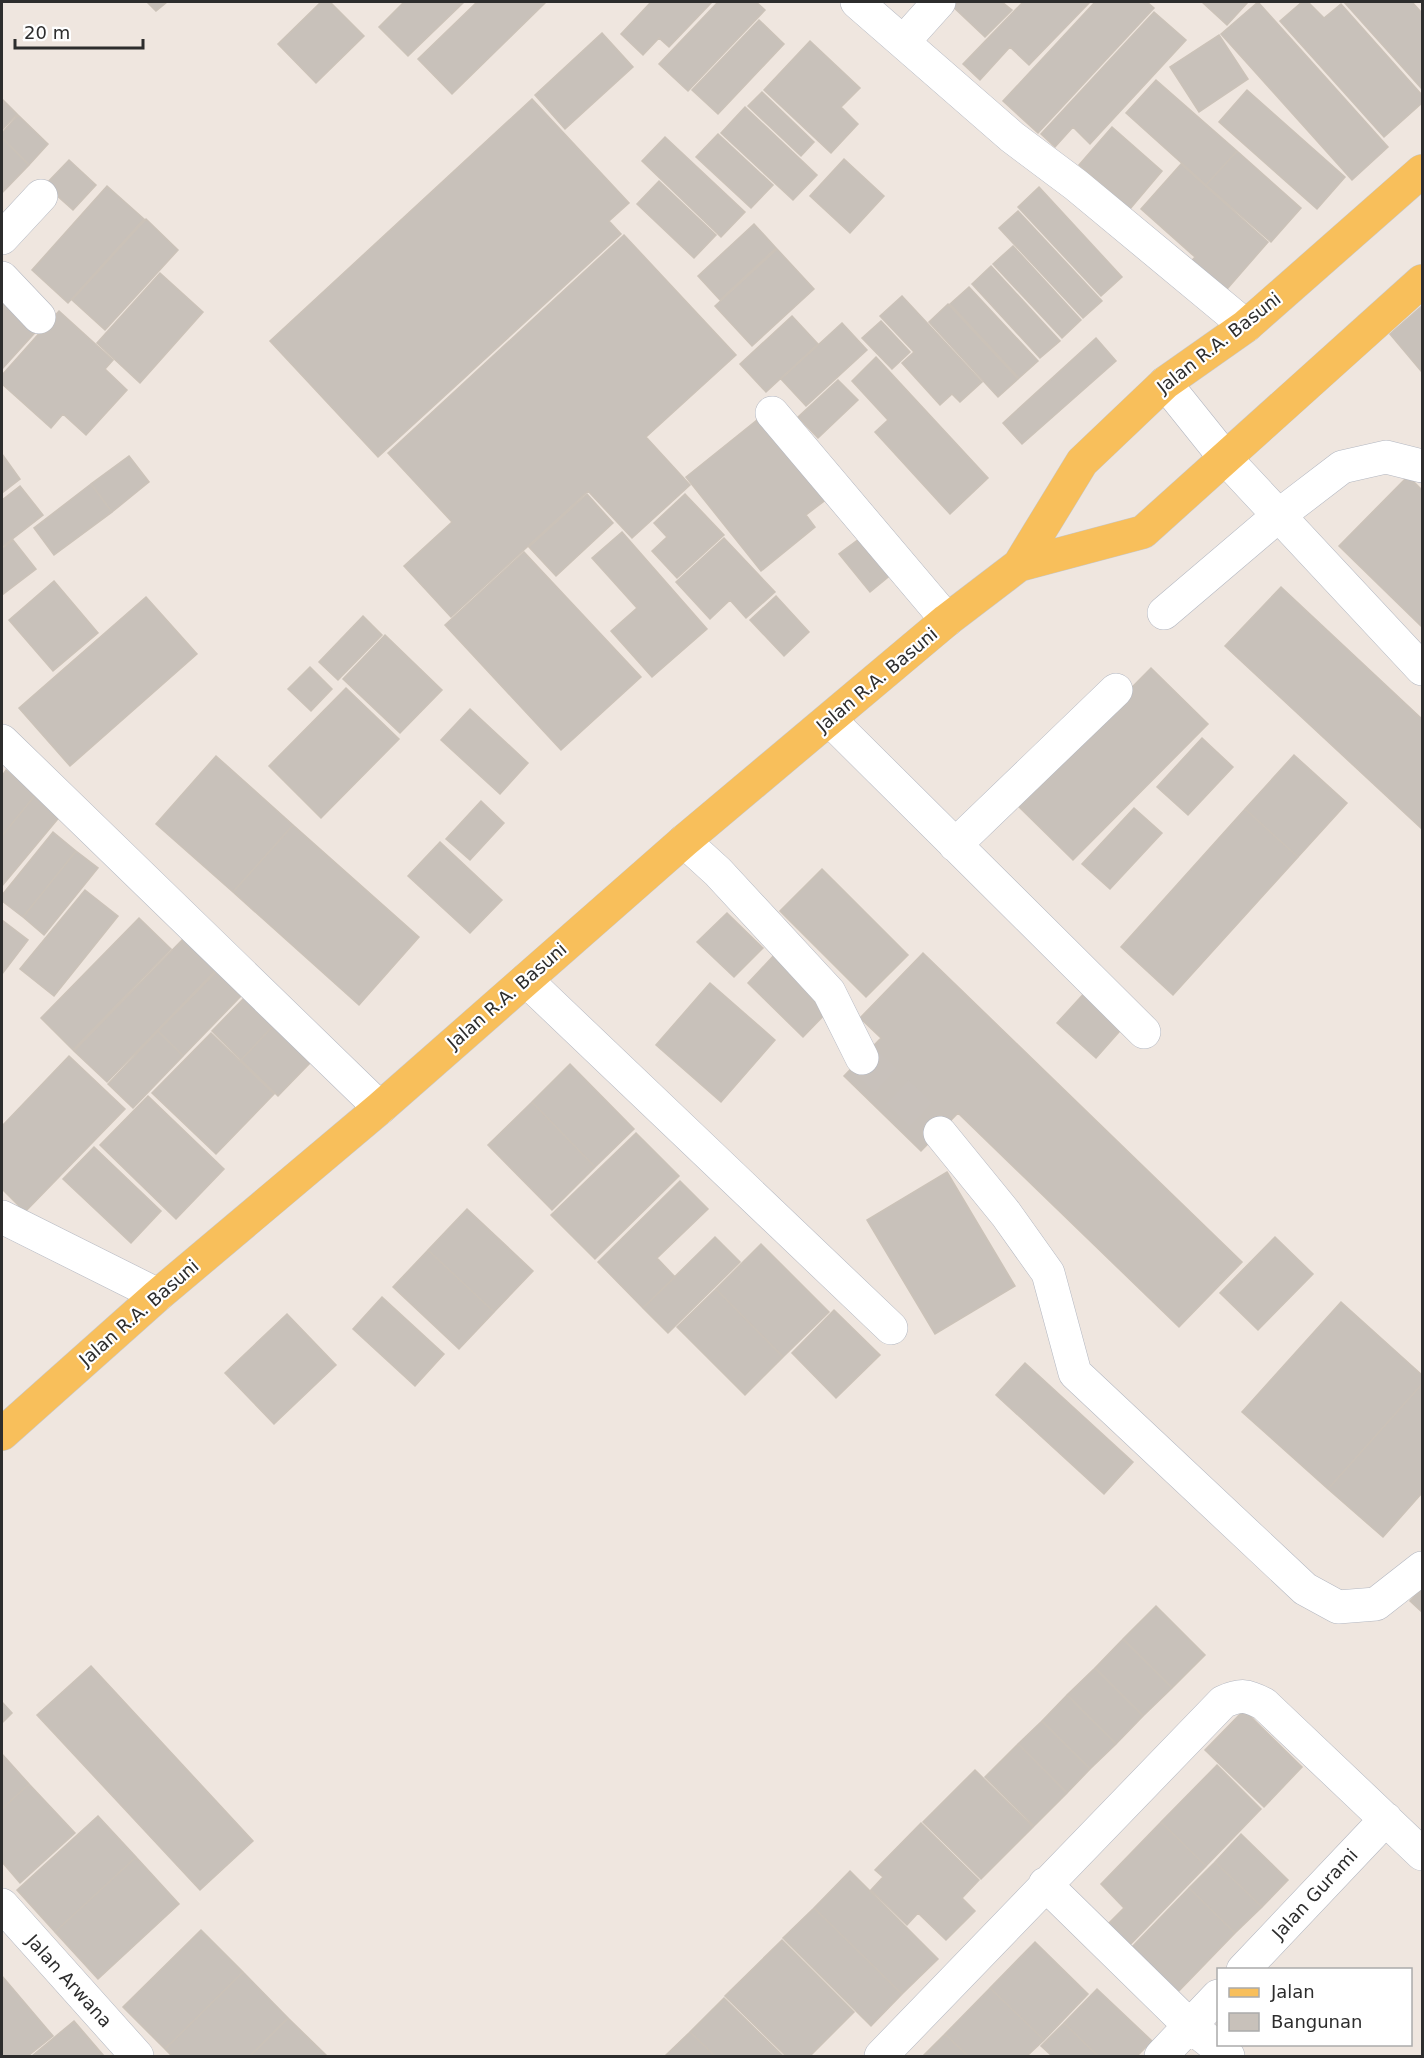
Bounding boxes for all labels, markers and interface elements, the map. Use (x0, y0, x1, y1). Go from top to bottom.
scale bar (15, 12, 142, 50)
text: 20 m (24, 22, 70, 43)
street label: Jalan R.A. Basuni (1152, 288, 1285, 398)
street label: Jalan R.A. Basuni (811, 623, 941, 737)
street label: Jalan R.A. Basuni (442, 938, 571, 1054)
street label: Jalan R.A. Basuni (74, 1255, 203, 1371)
street label: Jalan Gurami (1267, 1844, 1362, 1944)
street label: Jalan Arwana (22, 1929, 116, 2031)
legend (1217, 1968, 1412, 2046)
text: Jalan (1270, 1981, 1315, 2002)
text: Bangunan (1271, 2011, 1362, 2032)

